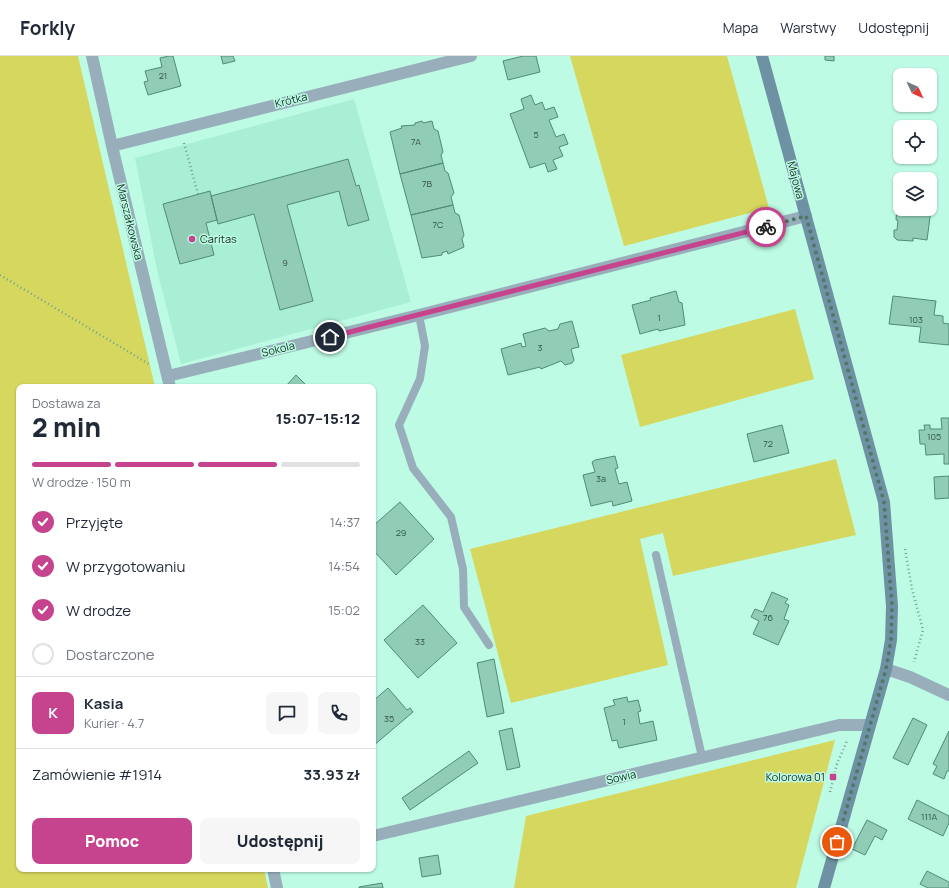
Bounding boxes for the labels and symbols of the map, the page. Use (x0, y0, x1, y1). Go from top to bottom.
north arrow (893, 68, 937, 112)
house number: 21 (159, 69, 167, 82)
street label: Krótka (273, 88, 309, 111)
house number: 5 (533, 128, 539, 141)
house number: 7A (411, 135, 421, 148)
street label: Majowa (784, 159, 809, 200)
house number: 7B (422, 177, 432, 190)
street label: Marszałkowska (114, 182, 147, 261)
courier (746, 207, 786, 247)
house number: 7C (433, 218, 444, 231)
place label: Caritas (200, 231, 237, 246)
marker: Caritas (187, 234, 197, 244)
house number: 9 (282, 256, 288, 269)
house number: 1 (657, 311, 661, 324)
house number: 103 (909, 313, 923, 326)
pin (313, 320, 347, 354)
street label: Sokola (260, 337, 296, 360)
house number: 3 (538, 341, 543, 354)
house number: 105 (927, 430, 941, 443)
house number: 72 (763, 437, 773, 450)
house number: 3a (596, 472, 606, 485)
house number: 29 (396, 526, 406, 539)
house number: 76 (763, 611, 773, 624)
house number: 33 (415, 635, 425, 648)
house number: 35 (384, 712, 394, 725)
house number: 1 (622, 715, 626, 728)
street label: Sowia (604, 766, 637, 787)
place label: Kolorowa 01 (766, 769, 825, 784)
marker: Kolorowa 01 (828, 772, 838, 782)
house number: 111A (921, 810, 937, 823)
pin (820, 825, 854, 859)

